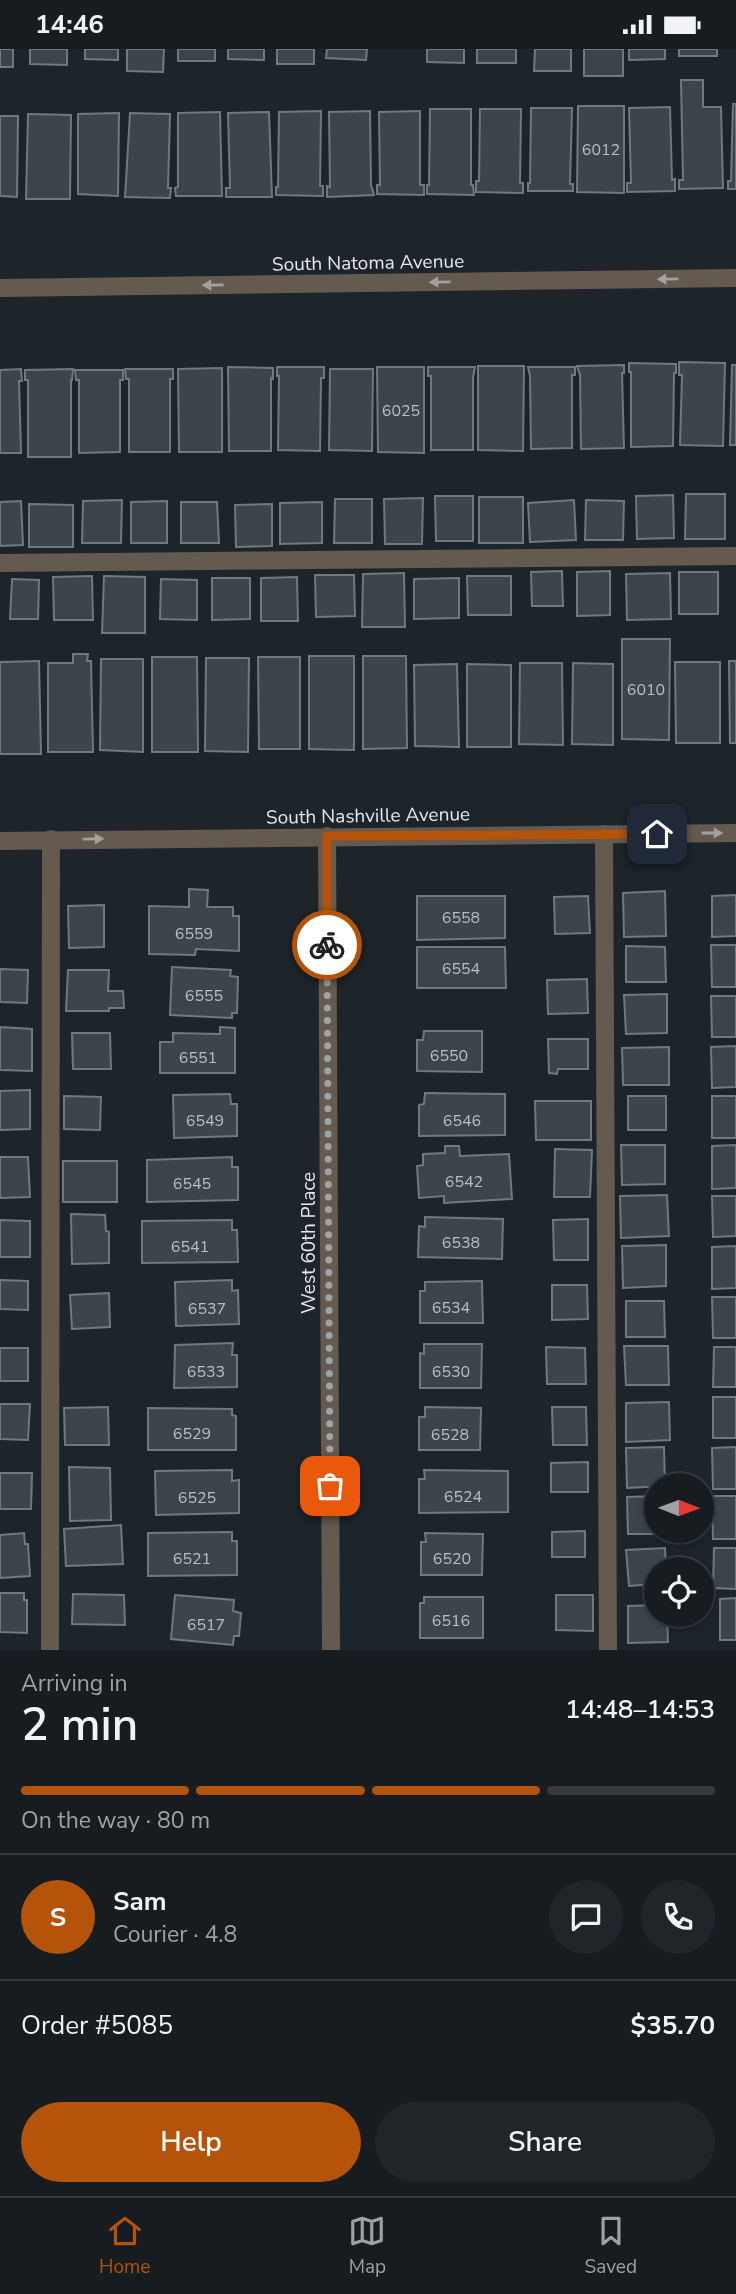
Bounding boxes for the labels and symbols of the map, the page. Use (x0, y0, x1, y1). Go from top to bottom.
house number: 6012 (582, 139, 620, 161)
street label: South Natoma Avenue (272, 248, 464, 278)
one-way arrow (657, 273, 679, 284)
one-way arrow (429, 276, 451, 287)
one-way arrow (202, 279, 224, 291)
house number: 6025 (382, 400, 420, 422)
house number: 6010 (627, 679, 665, 701)
street label: South Nashville Avenue (266, 801, 470, 831)
pin (627, 804, 687, 864)
one-way arrow (701, 827, 723, 839)
one-way arrow (82, 833, 104, 845)
house number: 6558 (442, 907, 480, 929)
courier (292, 910, 362, 980)
house number: 6559 (175, 923, 213, 945)
house number: 6554 (442, 958, 481, 980)
house number: 6555 (185, 985, 223, 1007)
house number: 6550 (430, 1045, 468, 1067)
house number: 6551 (179, 1047, 217, 1069)
house number: 6549 (186, 1110, 224, 1132)
house number: 6546 (443, 1110, 481, 1132)
house number: 6542 (445, 1171, 483, 1193)
street label: West 60th Place (296, 1172, 322, 1314)
house number: 6545 (173, 1173, 211, 1195)
house number: 6538 (442, 1232, 480, 1254)
house number: 6541 (171, 1236, 209, 1258)
house number: 6534 (432, 1297, 471, 1319)
house number: 6537 (188, 1298, 226, 1320)
house number: 6533 (187, 1361, 225, 1383)
house number: 6530 (432, 1361, 470, 1383)
house number: 6529 (173, 1423, 211, 1445)
house number: 6528 (431, 1424, 469, 1446)
pin (300, 1456, 360, 1516)
north arrow (644, 1473, 714, 1543)
house number: 6524 (444, 1486, 483, 1508)
house number: 6525 (178, 1487, 216, 1509)
house number: 6521 (173, 1548, 211, 1570)
house number: 6520 (433, 1548, 471, 1570)
house number: 6516 (432, 1610, 470, 1632)
house number: 6517 (187, 1614, 225, 1636)

